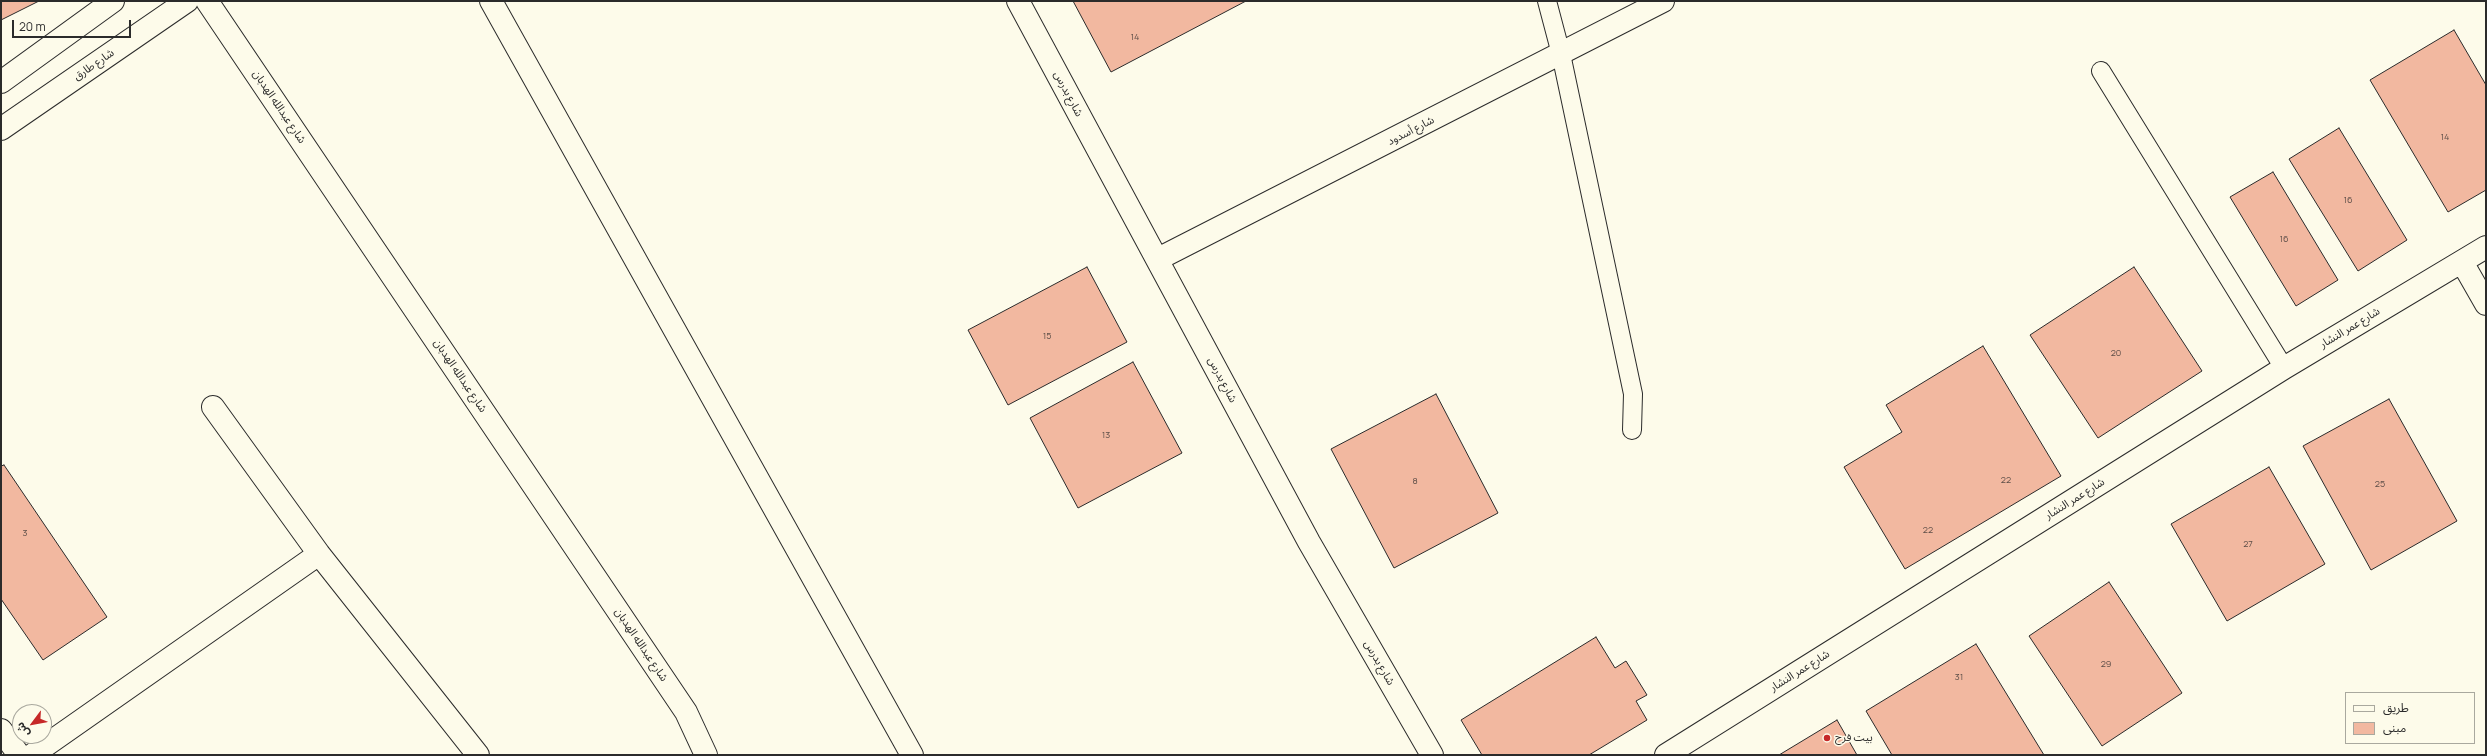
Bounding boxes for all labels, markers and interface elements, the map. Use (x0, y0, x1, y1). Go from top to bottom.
scale bar (14, 12, 133, 38)
text: 20 m (19, 18, 46, 35)
house number: 14 (1131, 32, 1139, 42)
street label: شارع طارق (71, 46, 117, 84)
street label: شارع عبدالله الهدبان (250, 68, 308, 146)
street label: شارع بدرس (1051, 69, 1085, 119)
street label: شارع أسدود (1385, 114, 1437, 148)
house number: 14 (2441, 132, 2449, 142)
house number: 16 (2343, 195, 2353, 205)
house number: 16 (2279, 234, 2289, 244)
street label: شارع عمر النشار (2317, 305, 2383, 351)
house number: 15 (1043, 331, 1051, 341)
street label: شارع عبدالله الهدبان (431, 337, 489, 415)
house number: 20 (2111, 348, 2121, 358)
street label: شارع بدرس (1205, 355, 1239, 405)
house number: 13 (1102, 430, 1110, 440)
house number: 22 (2001, 475, 2011, 485)
street label: شارع عمر النشار (2043, 475, 2107, 523)
house number: 8 (1412, 476, 1418, 486)
house number: 25 (2375, 479, 2385, 489)
house number: 22 (1923, 525, 1933, 535)
house number: 3 (23, 528, 27, 538)
house number: 27 (2243, 539, 2253, 549)
street label: شارع عبدالله الهدبان (612, 606, 670, 684)
street label: شارع بدرس (1361, 638, 1397, 688)
street label: شارع عمر النشار (1768, 647, 1832, 695)
house number: 29 (2101, 659, 2111, 669)
house number: 31 (1955, 672, 1963, 682)
legend (2345, 692, 2475, 744)
text: طريق (2383, 699, 2409, 716)
north arrow (12, 704, 52, 744)
text: مبنى (2383, 719, 2406, 736)
text: ش (12, 720, 33, 740)
place label: بيت فرح (1835, 731, 1873, 745)
marker: بيت فرح (1822, 733, 1832, 743)

